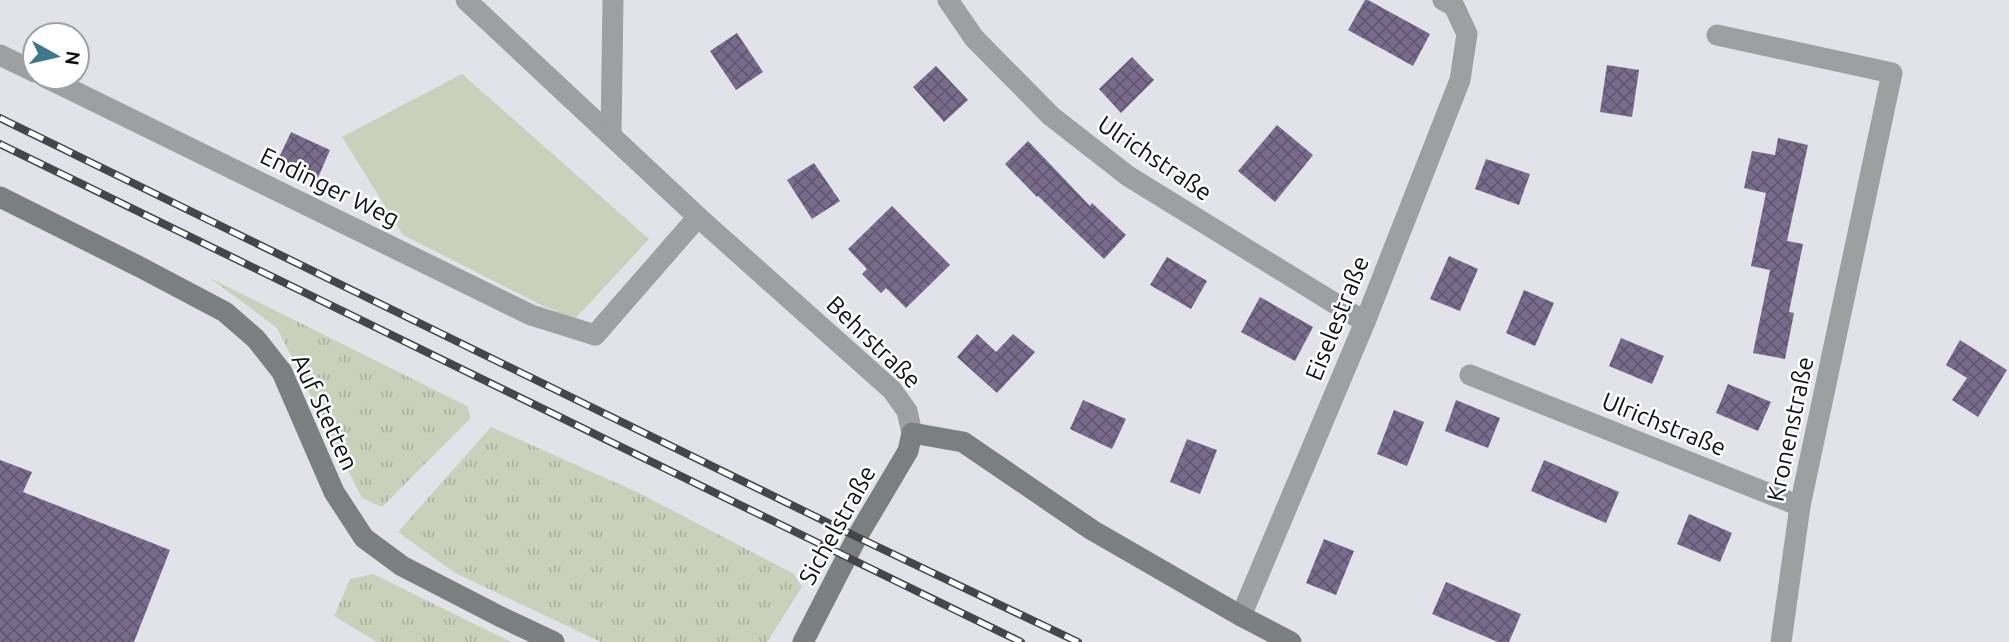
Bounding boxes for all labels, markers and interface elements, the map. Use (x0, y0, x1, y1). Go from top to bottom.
north arrow (21, 21, 91, 91)
text: N (61, 50, 85, 67)
street label: Ulrichstraße (1093, 110, 1217, 206)
street label: Endinger Weg (256, 142, 404, 232)
street label: Eiselestraße (1300, 252, 1374, 384)
street label: Behrstraße (821, 291, 927, 393)
street label: Auf Stetten (286, 350, 364, 474)
street label: Kronenstraße (1761, 354, 1819, 504)
street label: Ulrichstraße (1598, 387, 1730, 461)
street label: Sichelstraße (793, 461, 881, 589)

